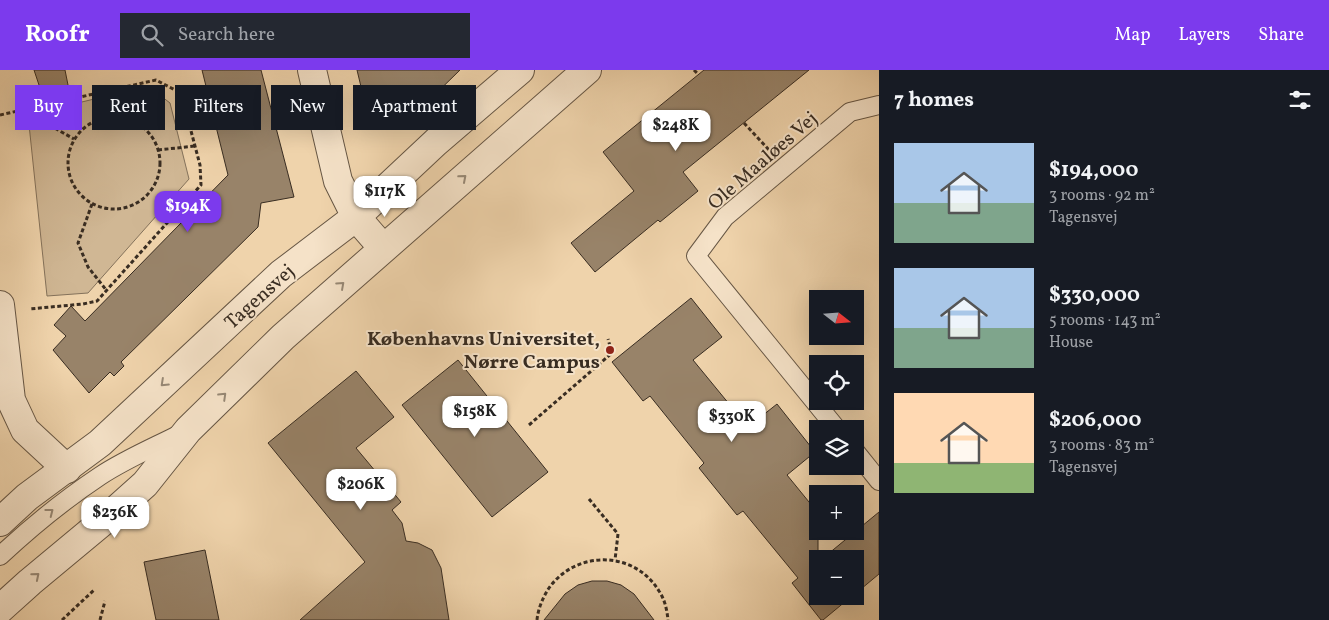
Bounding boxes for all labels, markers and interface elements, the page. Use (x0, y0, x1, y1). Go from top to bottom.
search box (120, 13, 470, 58)
text: Roofr (25, 18, 90, 52)
icon: search (138, 21, 166, 49)
text: Search here (178, 22, 275, 48)
text: Map (1114, 23, 1150, 48)
text: Layers (1178, 23, 1230, 48)
text: Share (1258, 23, 1304, 48)
chip: Buy (15, 85, 82, 130)
chip: Rent (92, 85, 165, 130)
chip: Filters (175, 85, 261, 130)
chip: New (271, 85, 343, 130)
chip: Apartment (353, 85, 476, 130)
text: 7 homes (894, 86, 974, 115)
icon: filters (1286, 86, 1314, 114)
street label: Ole Maaløes Vej (702, 106, 824, 217)
pin: $248K (641, 109, 711, 152)
text: $248K (653, 115, 699, 137)
text: $194,000 (1049, 156, 1138, 185)
icon: home (934, 163, 994, 223)
one-way arrow (458, 175, 467, 184)
pin: $117K (350, 176, 420, 218)
text: $117K (364, 181, 406, 203)
text: 3 rooms · 92 m² (1049, 185, 1155, 207)
pin: $194K (153, 190, 223, 233)
text: $194K (165, 196, 211, 218)
text: Tagensvej (1049, 207, 1118, 229)
street label: Tagensvej (219, 258, 302, 337)
text: $330,000 (1049, 281, 1140, 310)
one-way arrow (336, 282, 345, 291)
icon: home (934, 288, 994, 348)
north arrow (809, 290, 864, 345)
map controls (809, 290, 864, 605)
text: 5 rooms · 143 m² (1049, 310, 1161, 332)
place label: Københavns Universitet, Nørre Campus (367, 326, 600, 377)
text: House (1049, 332, 1093, 354)
marker: Københavns Universitet, Nørre Campus (604, 344, 616, 356)
button: locate (809, 355, 864, 410)
one-way arrow (161, 377, 170, 386)
one-way arrow (217, 393, 226, 402)
pin: $158K (440, 396, 510, 438)
pin: $330K (697, 400, 767, 443)
text: $158K (453, 401, 497, 423)
text: $330K (709, 406, 755, 428)
text: $206,000 (1049, 406, 1141, 435)
icon: home (934, 413, 994, 473)
button: layers (809, 420, 864, 475)
text: 3 rooms · 83 m² (1049, 435, 1154, 457)
text: Tagensvej (1049, 457, 1118, 479)
pin: $206K (326, 468, 396, 511)
text: $206K (337, 474, 385, 496)
button: + (809, 485, 864, 540)
pin: $236K (80, 496, 150, 539)
text: $236K (92, 502, 138, 524)
one-way arrow (44, 509, 53, 518)
button: − (809, 550, 864, 605)
one-way arrow (30, 573, 39, 582)

